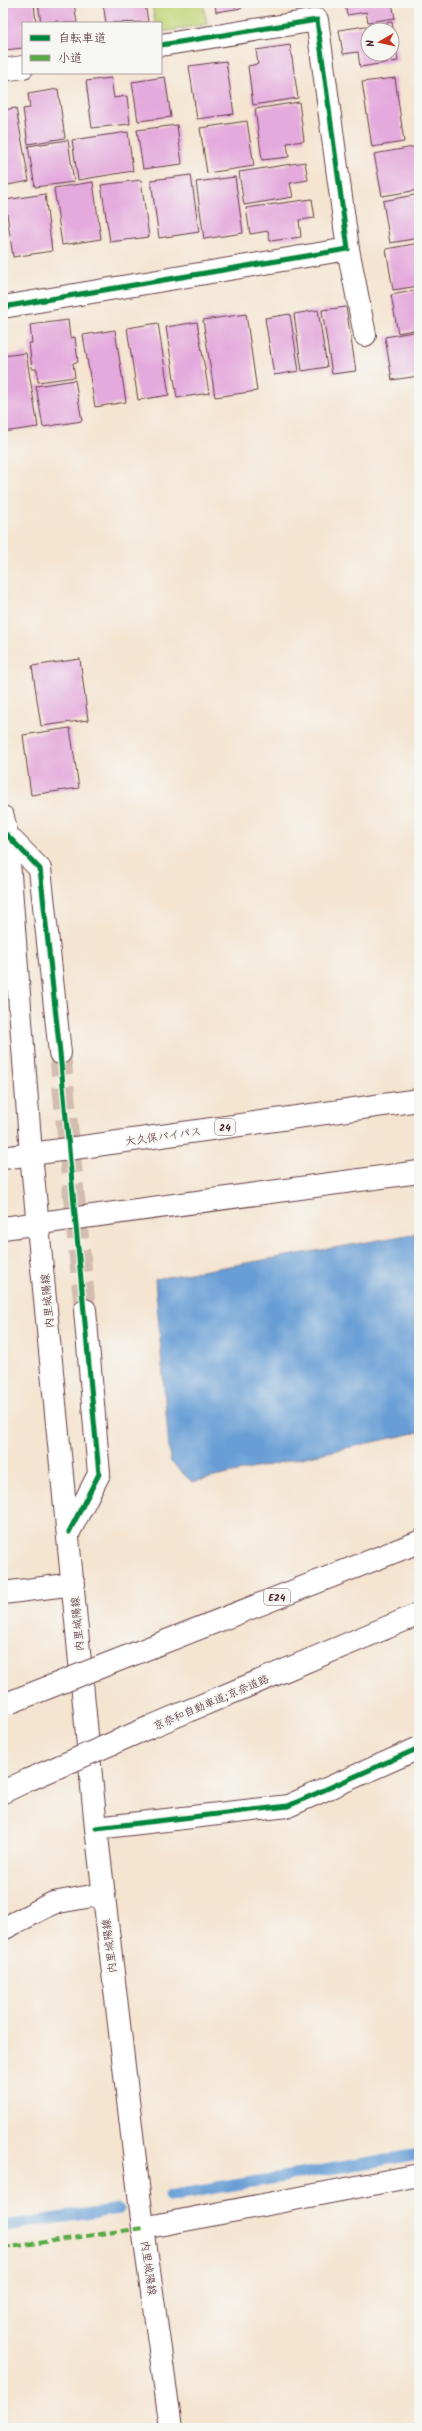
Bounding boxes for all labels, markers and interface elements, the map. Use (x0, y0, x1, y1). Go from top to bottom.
legend (22, 22, 162, 74)
north arrow (360, 22, 400, 62)
text: 自転車道 (58, 29, 106, 48)
text: N (362, 39, 381, 48)
text: 小道 (58, 49, 82, 68)
road number: 24 (215, 1119, 235, 1135)
street label: 大久保バイパス (124, 1123, 202, 1151)
street label: 内里城陽線 (37, 1273, 59, 1329)
road number: E24 (264, 1589, 290, 1605)
street label: 内里城陽線 (67, 1596, 89, 1652)
street label: 京奈和自動車道;京奈道路 (151, 1670, 272, 1736)
street label: 内里城陽線 (98, 1917, 122, 1974)
street label: 内里城陽線 (135, 2240, 161, 2297)

